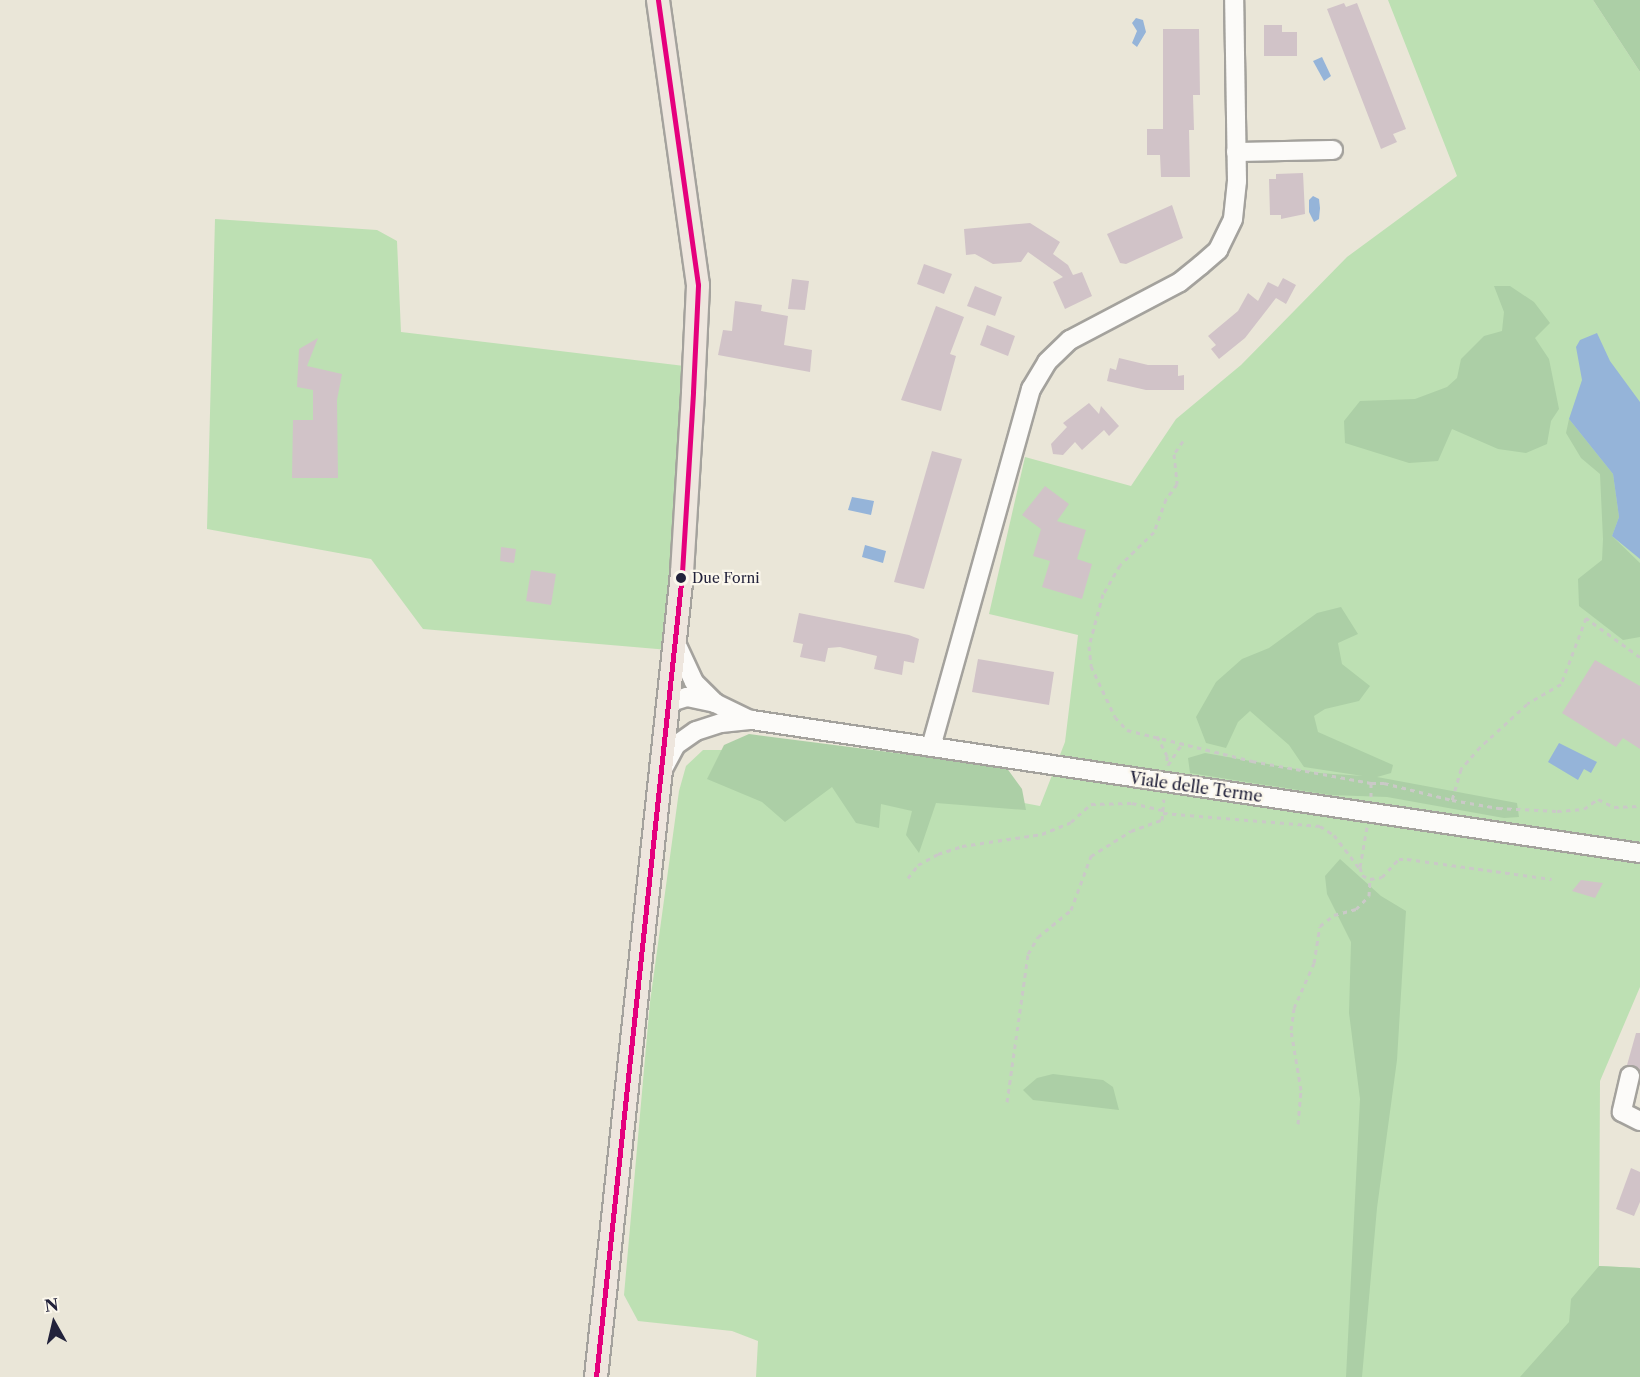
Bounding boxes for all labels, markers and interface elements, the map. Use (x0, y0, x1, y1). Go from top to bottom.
place label: Due Forni (692, 570, 760, 586)
marker: Due Forni (675, 572, 687, 584)
street label: Viale delle Terme (1128, 768, 1264, 806)
north arrow (24, 1293, 84, 1353)
text: N (43, 1294, 60, 1316)

